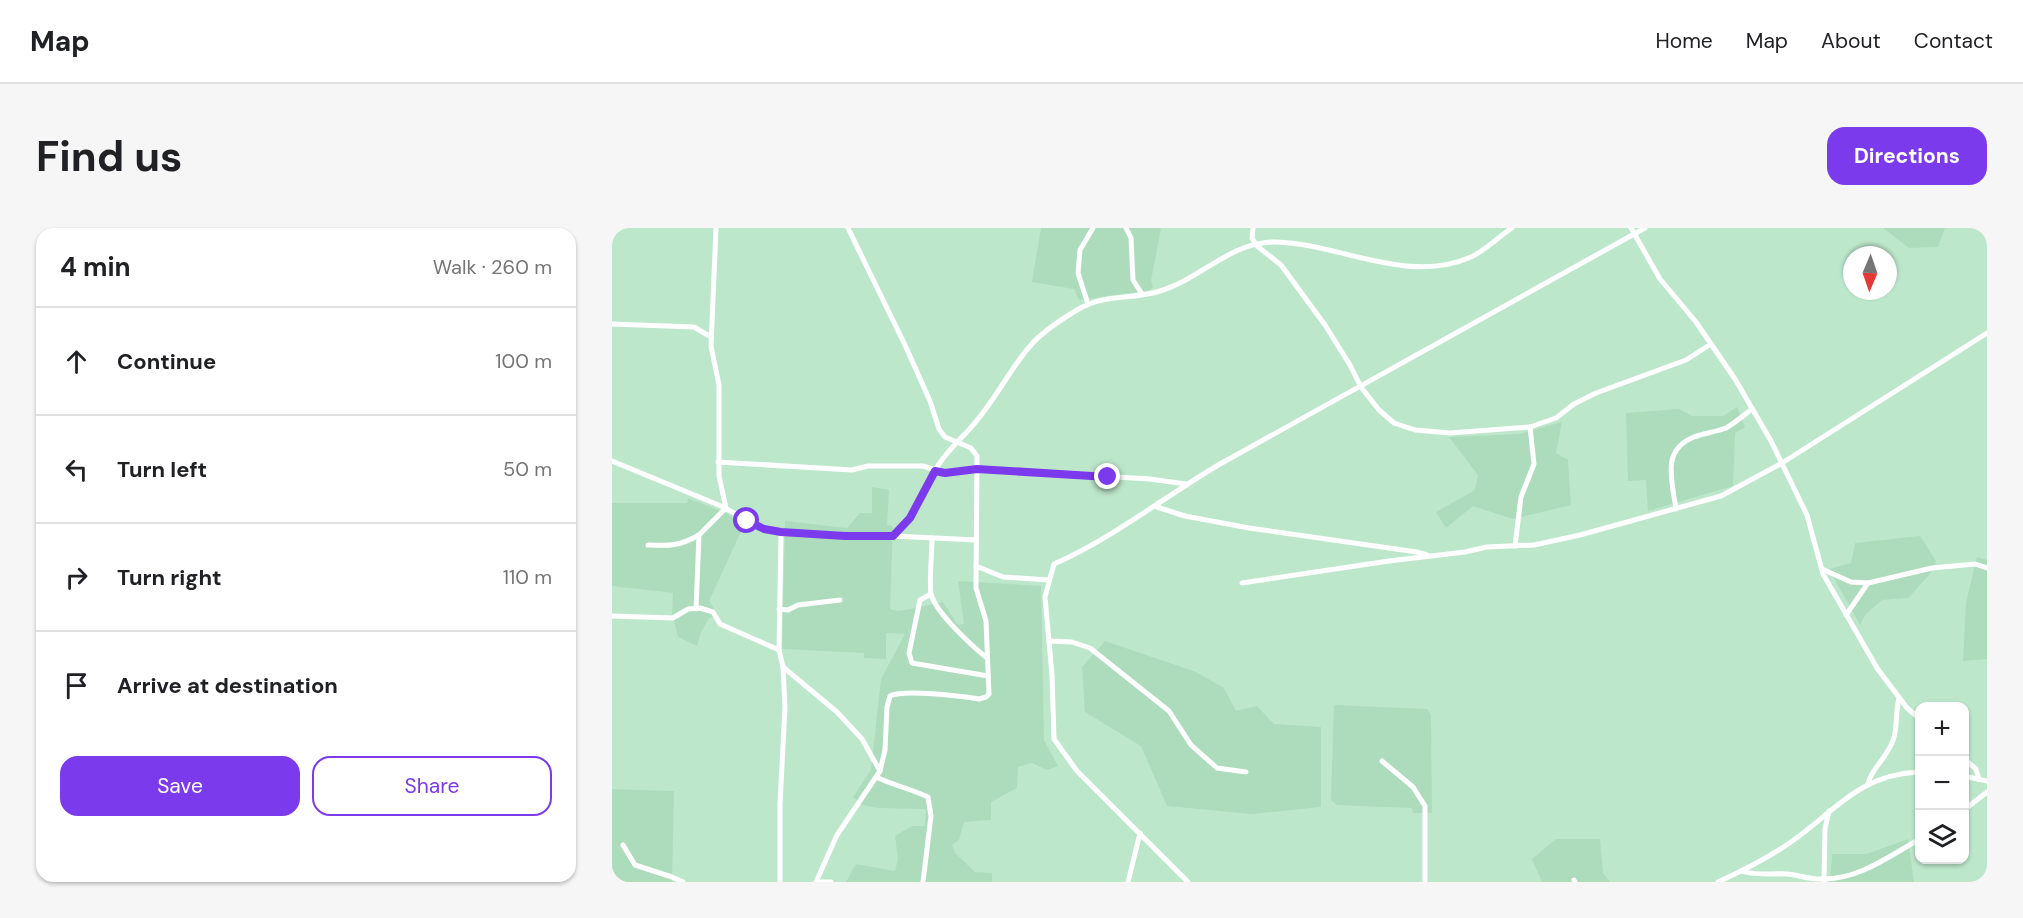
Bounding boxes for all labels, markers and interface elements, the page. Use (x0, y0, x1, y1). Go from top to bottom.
text: Map (30, 23, 90, 60)
text: Home (1655, 27, 1713, 55)
text: Map (1746, 27, 1788, 55)
text: About (1821, 27, 1881, 55)
text: Contact (1914, 27, 1993, 55)
button: Directions (1827, 127, 1987, 185)
text: Find us (36, 129, 182, 184)
north arrow (1843, 246, 1897, 300)
text: 4 min (60, 250, 131, 284)
text: Walk · 260 m (433, 254, 552, 280)
icon: ahead (60, 345, 93, 378)
text: Continue (117, 347, 216, 376)
text: 100 m (495, 348, 552, 374)
icon: left (60, 453, 93, 486)
text: Turn left (117, 455, 207, 484)
text: 50 m (503, 456, 552, 482)
route end (1094, 463, 1120, 489)
route start (733, 507, 759, 533)
icon: right (60, 561, 93, 594)
text: Turn right (117, 563, 222, 592)
text: 110 m (503, 564, 552, 590)
icon: arrive (60, 669, 93, 702)
text: Arrive at destination (117, 671, 338, 700)
map controls (1915, 702, 1969, 864)
button: + (1915, 702, 1969, 756)
button: Save (60, 756, 300, 816)
button: Share (312, 756, 552, 816)
button: − (1915, 756, 1969, 810)
button: layers (1915, 810, 1969, 864)

